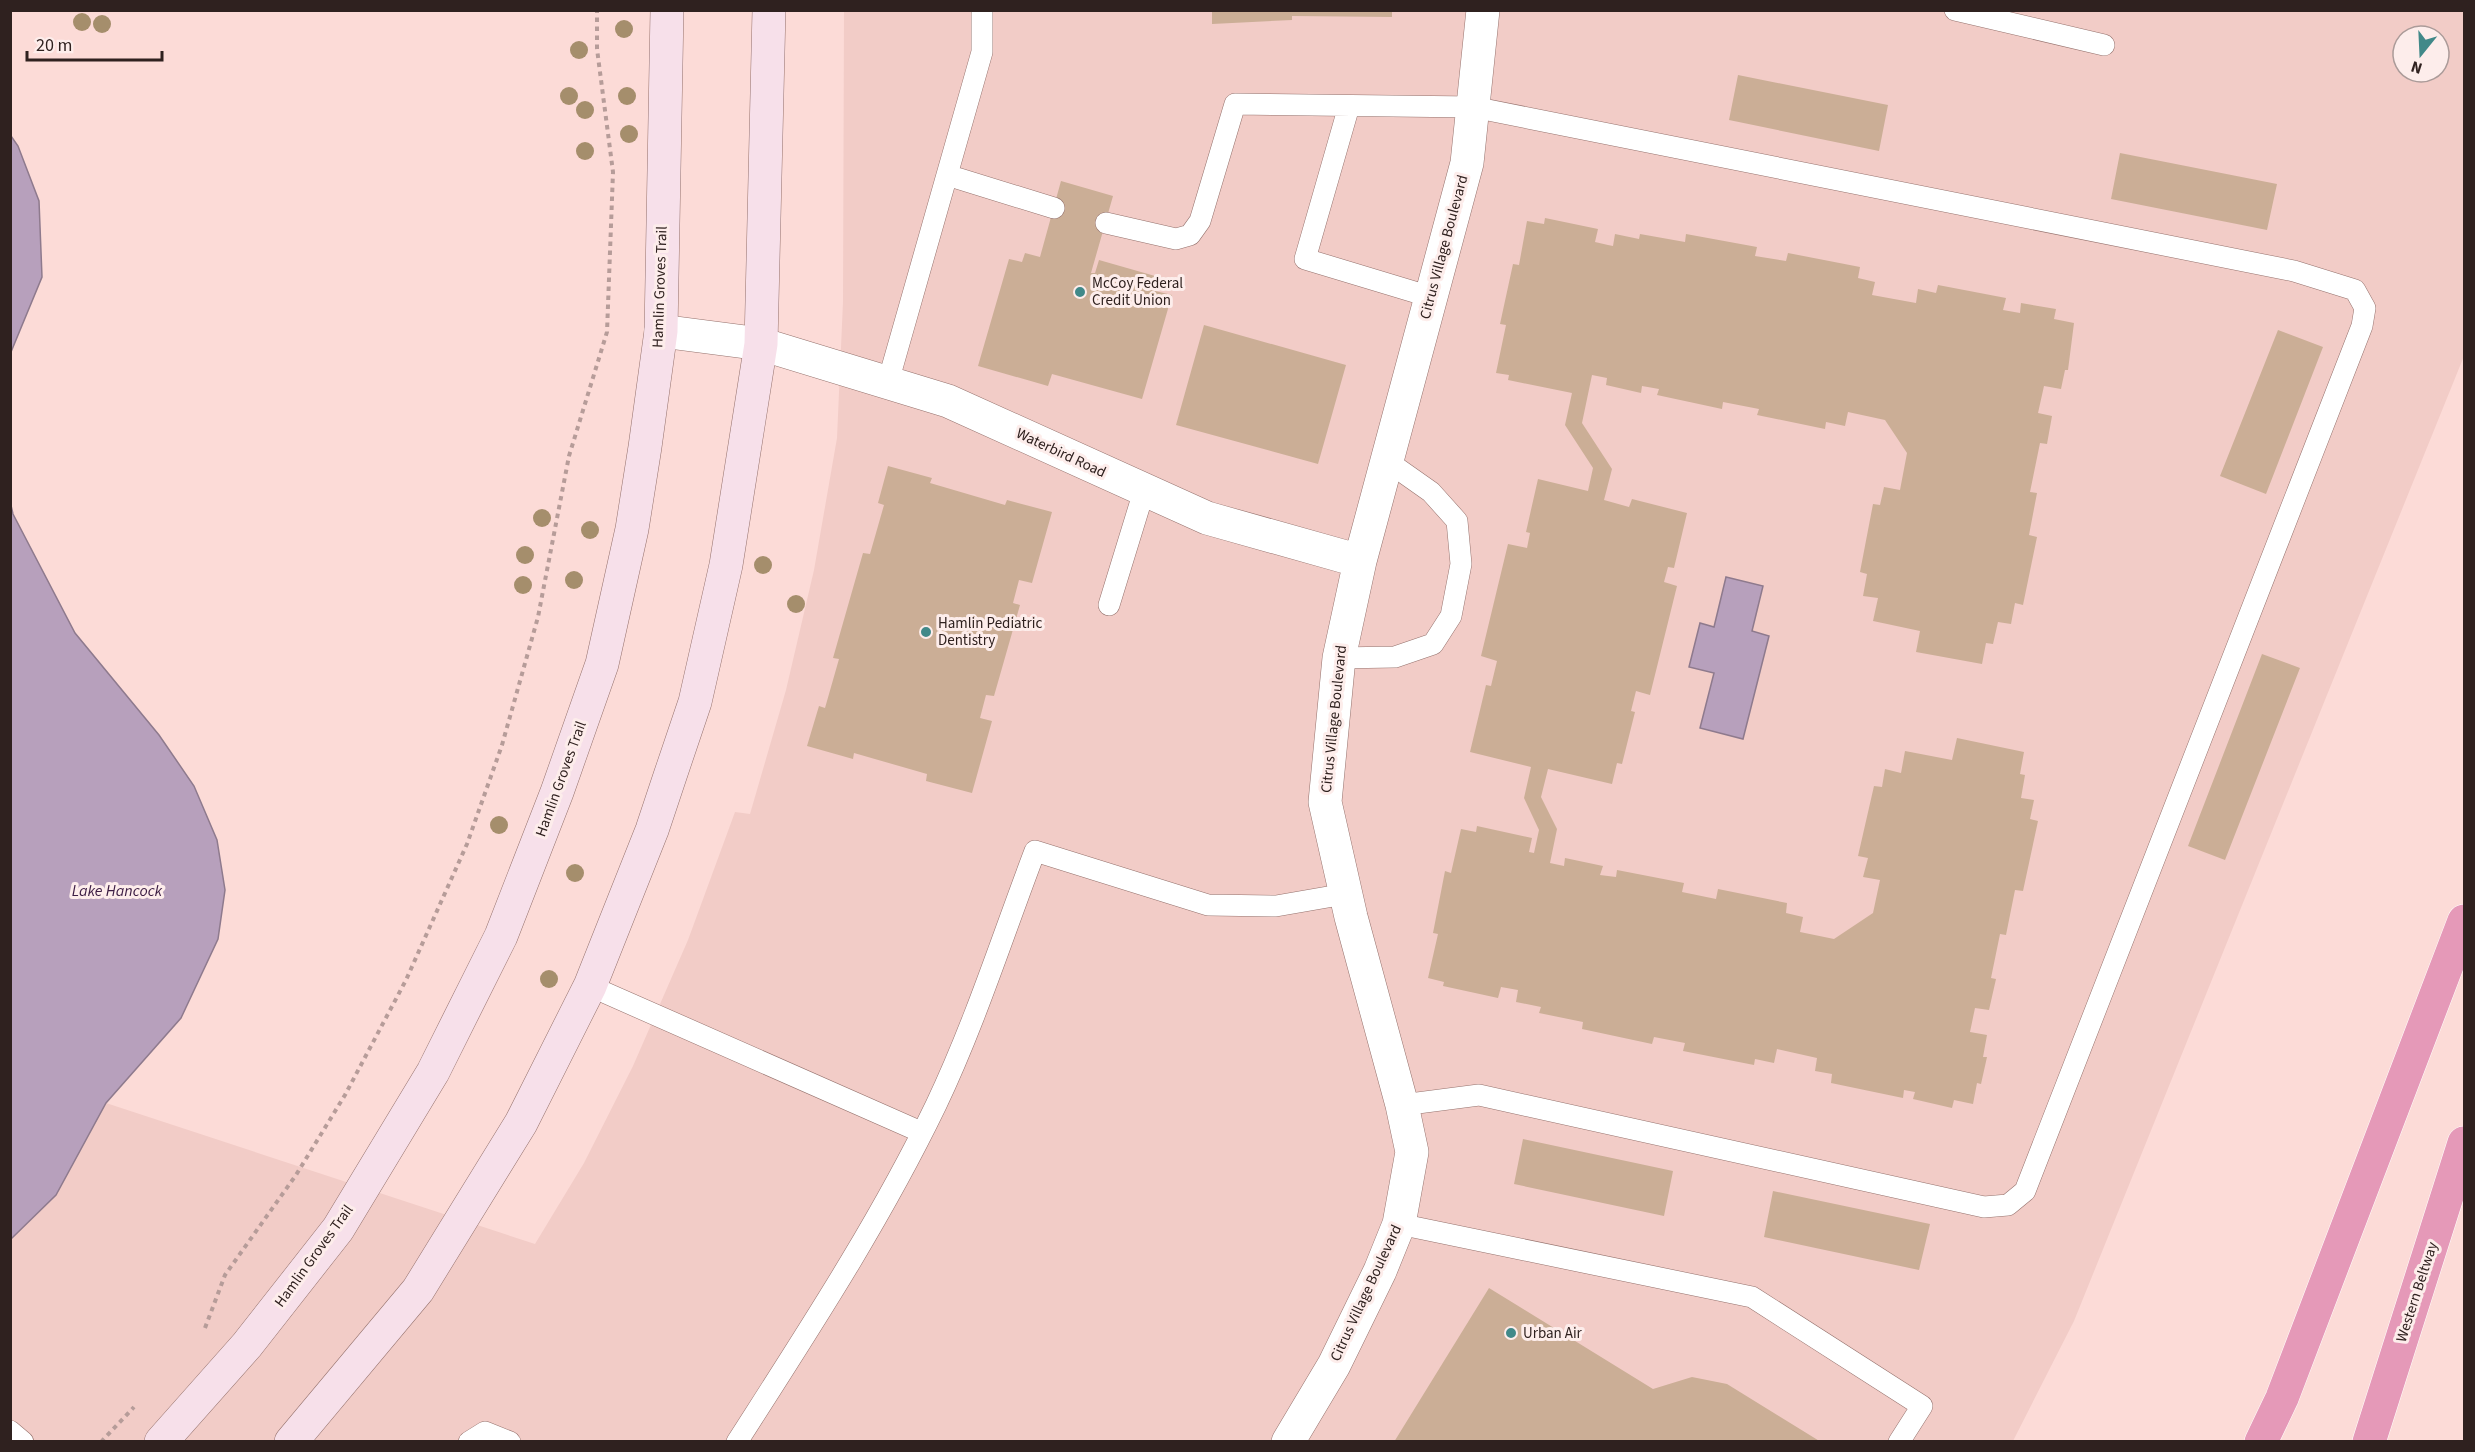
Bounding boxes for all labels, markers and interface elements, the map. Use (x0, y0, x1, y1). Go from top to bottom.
scale bar (27, 24, 162, 62)
north arrow (2391, 24, 2451, 84)
text: 20 m (36, 33, 72, 58)
text: N (2408, 55, 2425, 79)
street label: Citrus Village Boulevard (1415, 173, 1473, 321)
street label: Hamlin Groves Trail (647, 226, 673, 348)
place label: McCoy Federal Credit Union (1092, 273, 1183, 311)
marker: McCoy Federal Credit Union (1073, 285, 1087, 299)
street label: Waterbird Road (1013, 423, 1109, 483)
place label: Hamlin Pediatric Dentistry (938, 613, 1042, 651)
marker: Hamlin Pediatric Dentistry (919, 625, 933, 639)
street label: Citrus Village Boulevard (1316, 644, 1352, 794)
street label: Hamlin Groves Trail (530, 718, 592, 840)
water label: Lake Hancock (72, 880, 163, 902)
street label: Hamlin Groves Trail (270, 1200, 358, 1311)
street label: Citrus Village Boulevard (1325, 1221, 1407, 1365)
street label: Western Beltway (2391, 1239, 2443, 1345)
place label: Urban Air (1523, 1323, 1583, 1344)
marker: Urban Air (1504, 1326, 1518, 1340)

